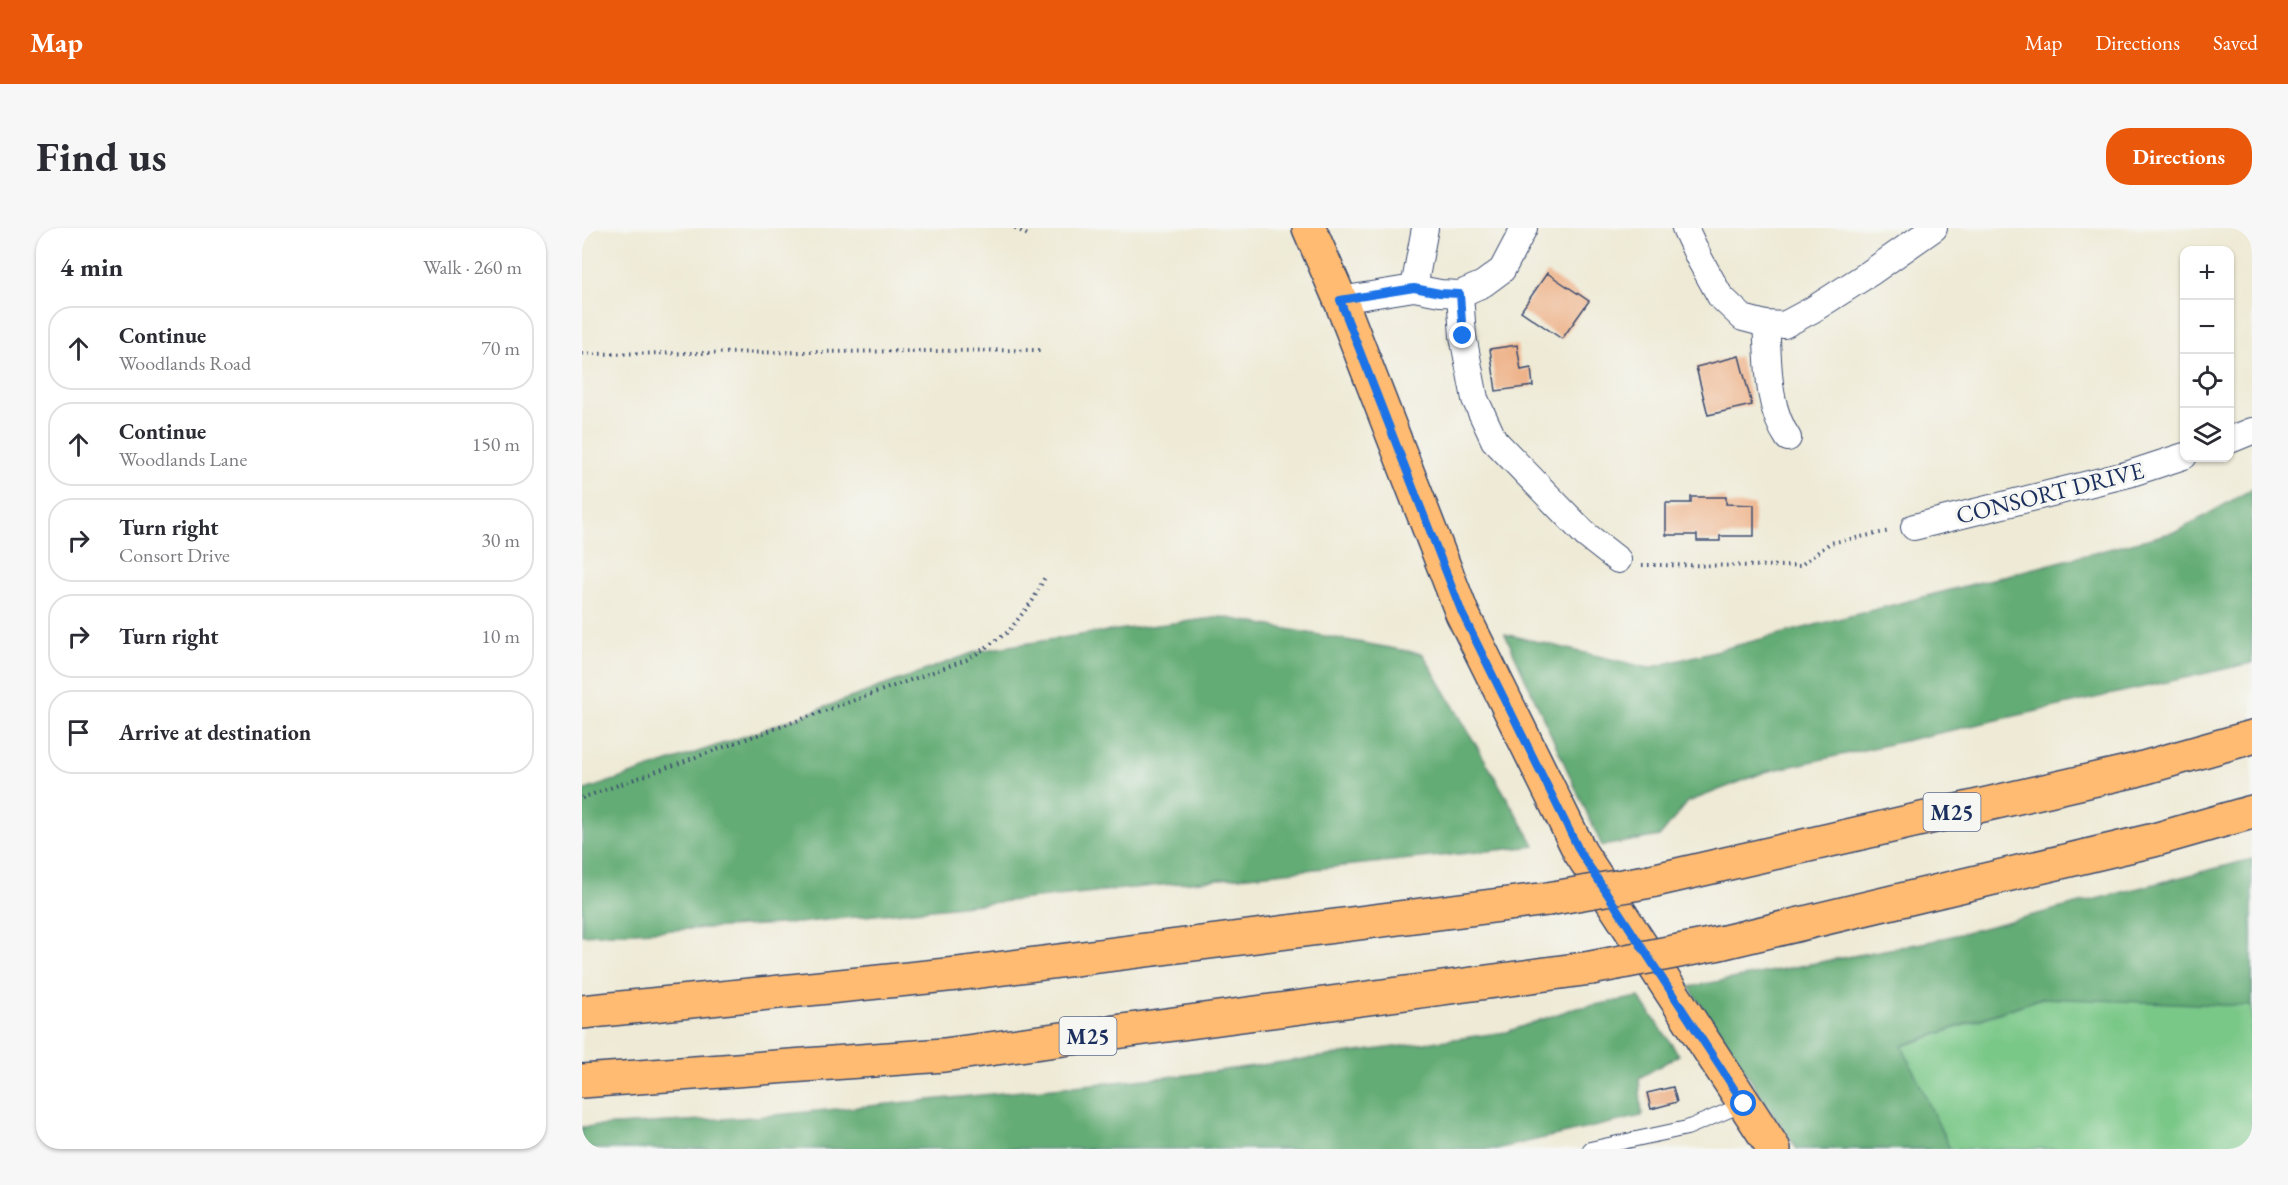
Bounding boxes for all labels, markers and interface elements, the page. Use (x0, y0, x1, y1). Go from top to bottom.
text: Map (30, 24, 83, 60)
text: Map (2025, 29, 2062, 56)
text: Directions (2095, 29, 2180, 56)
text: Saved (2213, 29, 2258, 56)
button: Directions (2106, 128, 2252, 185)
text: Find us (36, 129, 167, 184)
map controls (2180, 246, 2234, 462)
button: + (2180, 246, 2234, 300)
text: 4 min (60, 250, 123, 284)
text: Walk · 260 m (423, 254, 522, 280)
button: − (2180, 300, 2234, 354)
text: Continue (119, 321, 206, 350)
route end (1449, 322, 1475, 348)
icon: ahead (62, 332, 95, 365)
text: 70 m (481, 335, 520, 361)
text: Woodlands Road (119, 350, 251, 376)
button: locate (2180, 354, 2234, 408)
button: layers (2180, 408, 2234, 462)
text: Continue (119, 417, 206, 446)
icon: ahead (62, 428, 95, 461)
text: 150 m (472, 431, 520, 457)
text: Woodlands Lane (119, 446, 247, 472)
street label: CONSORT DRIVE (1953, 454, 2147, 531)
text: Turn right (119, 513, 218, 542)
icon: right (62, 524, 95, 557)
text: 30 m (481, 527, 520, 553)
text: Consort Drive (119, 542, 230, 568)
icon: right (62, 620, 95, 653)
text: Turn right (119, 622, 218, 651)
text: 10 m (481, 623, 520, 649)
icon: arrive (62, 716, 95, 749)
text: Arrive at destination (119, 718, 311, 747)
road number: M25 (1924, 793, 1980, 831)
road number: M25 (1060, 1017, 1116, 1055)
route start (1730, 1090, 1756, 1116)

